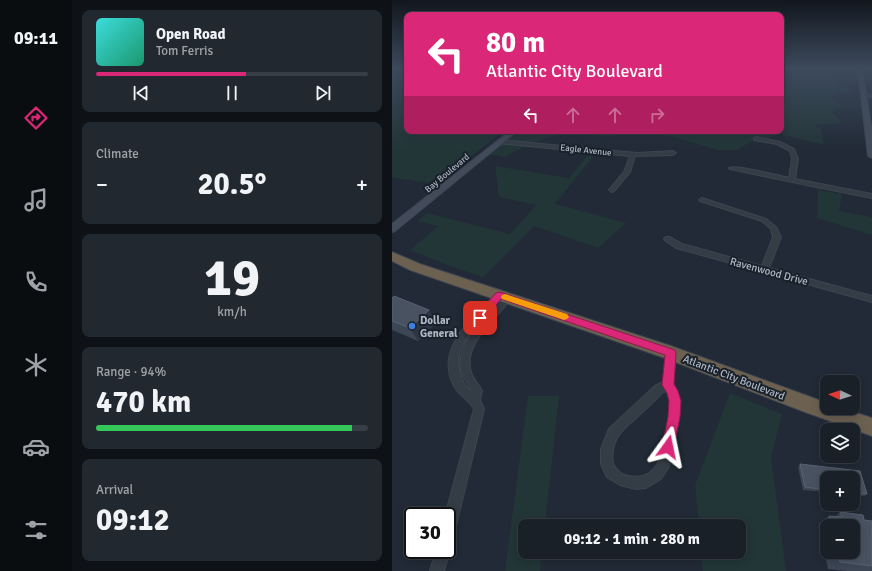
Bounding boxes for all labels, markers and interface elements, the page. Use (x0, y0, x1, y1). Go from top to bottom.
text: Open Road (156, 25, 226, 43)
text: 80 m (486, 26, 545, 60)
text: 09:11 (14, 27, 58, 49)
icon: left (420, 28, 472, 80)
text: Tom Ferris (156, 43, 213, 59)
text: Atlantic City Boulevard (486, 60, 663, 82)
icon: previous (130, 82, 152, 104)
icon: pause (221, 82, 243, 104)
icon: next (312, 82, 334, 104)
icon: directions (22, 104, 50, 132)
icon: left (520, 104, 542, 126)
icon: ahead (562, 104, 584, 126)
icon: ahead (604, 104, 626, 126)
icon: right (646, 104, 668, 126)
street label: Eagle Avenue (560, 142, 613, 159)
text: Climate (96, 146, 139, 162)
street label: Bay Boulevard (423, 151, 472, 195)
text: 20.5° (197, 166, 267, 203)
text: − (96, 171, 108, 198)
text: + (356, 171, 368, 198)
icon: music (22, 186, 50, 214)
text: 19 (204, 246, 260, 310)
street label: Ravenwood Drive (728, 255, 809, 288)
icon: phone (22, 268, 50, 296)
pin (463, 301, 497, 335)
text: km/h (217, 304, 247, 320)
icon: arrive (469, 307, 491, 329)
place label: Dollar General (420, 314, 458, 340)
marker: Dollar General (407, 321, 417, 331)
icon: climate (22, 351, 50, 379)
street label: Atlantic City Boulevard (681, 352, 787, 403)
text: Range · 94% (96, 364, 166, 380)
north arrow (820, 375, 860, 415)
map controls (820, 375, 860, 559)
text: 470 km (96, 384, 191, 421)
button: layers (820, 423, 860, 463)
position arrow (647, 426, 689, 468)
icon: car (22, 433, 50, 461)
button: + (820, 471, 860, 511)
text: Arrival (96, 482, 133, 498)
text: 09:12 (96, 502, 170, 539)
speed limit sign: 30 (404, 507, 456, 559)
icon: filters (22, 516, 50, 544)
button: − (820, 519, 860, 559)
text: 09:12 · 1 min · 280 m (564, 530, 700, 548)

